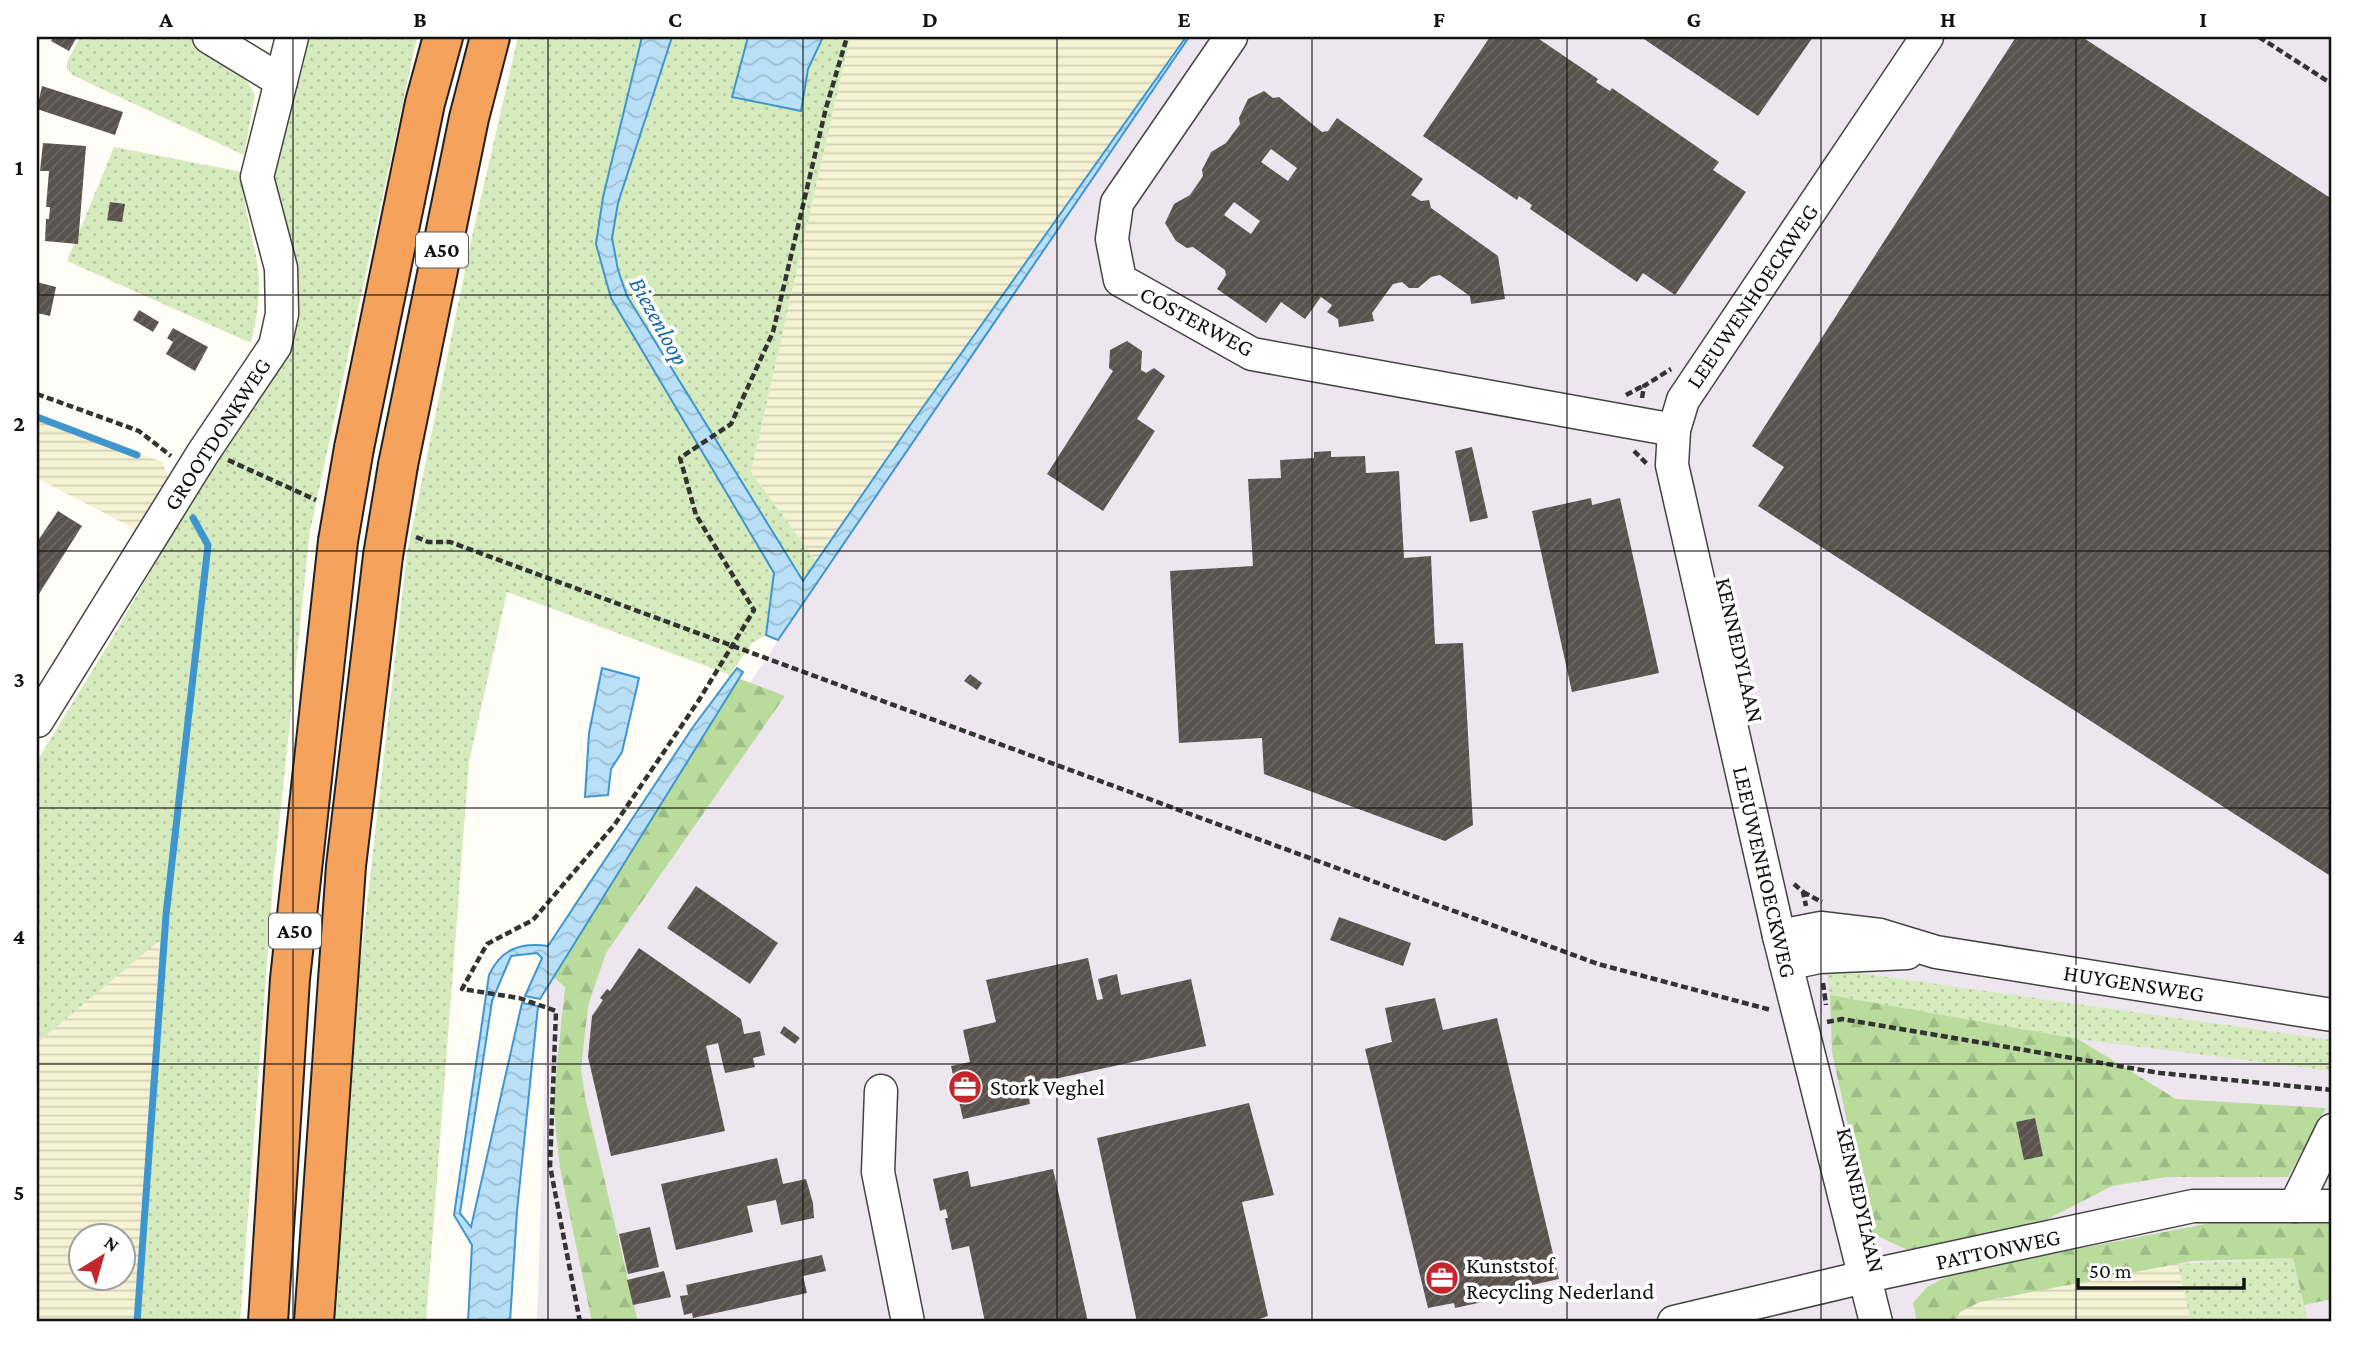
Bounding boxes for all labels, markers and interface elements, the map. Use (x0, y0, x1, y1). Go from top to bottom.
text: A (158, 6, 173, 32)
text: B (413, 6, 427, 32)
text: C (668, 6, 682, 32)
text: D (922, 6, 938, 32)
text: E (1177, 6, 1191, 32)
text: F (1433, 6, 1445, 32)
text: G (1687, 6, 1702, 32)
text: H (1940, 6, 1956, 32)
text: I (2199, 6, 2207, 32)
text: 1 (15, 154, 24, 180)
street label: LEEUWENHOECKWEG (1681, 199, 1823, 393)
road number: A50 (416, 232, 468, 268)
water label: Biezenloop (624, 272, 695, 370)
street label: COSTERWEG (1136, 280, 1258, 362)
street label: GROOTDONKWEG (158, 353, 276, 515)
text: 2 (13, 410, 25, 436)
street label: KENNEDYLAAN (1711, 575, 1769, 725)
text: 3 (13, 666, 25, 692)
street label: LEEUWENHOECKWEG (1728, 764, 1802, 980)
road number: A50 (269, 914, 321, 948)
text: 4 (13, 923, 25, 949)
street label: HUYGENSWEG (2062, 959, 2206, 1007)
office icon: Stork Veghel (946, 1068, 984, 1106)
place label: Stork Veghel (990, 1074, 1105, 1100)
street label: KENNEDYLAAN (1832, 1125, 1890, 1275)
text: 5 (13, 1179, 25, 1205)
north arrow (66, 1222, 136, 1292)
street label: PATTONWEG (1933, 1223, 2063, 1275)
text: N (100, 1232, 123, 1256)
scale bar (2078, 1247, 2245, 1291)
place label: Kunststof Recycling Nederland (1466, 1252, 1654, 1304)
office icon: Kunststof Recycling Nederland (1423, 1259, 1461, 1297)
text: 50 m (2089, 1259, 2132, 1283)

